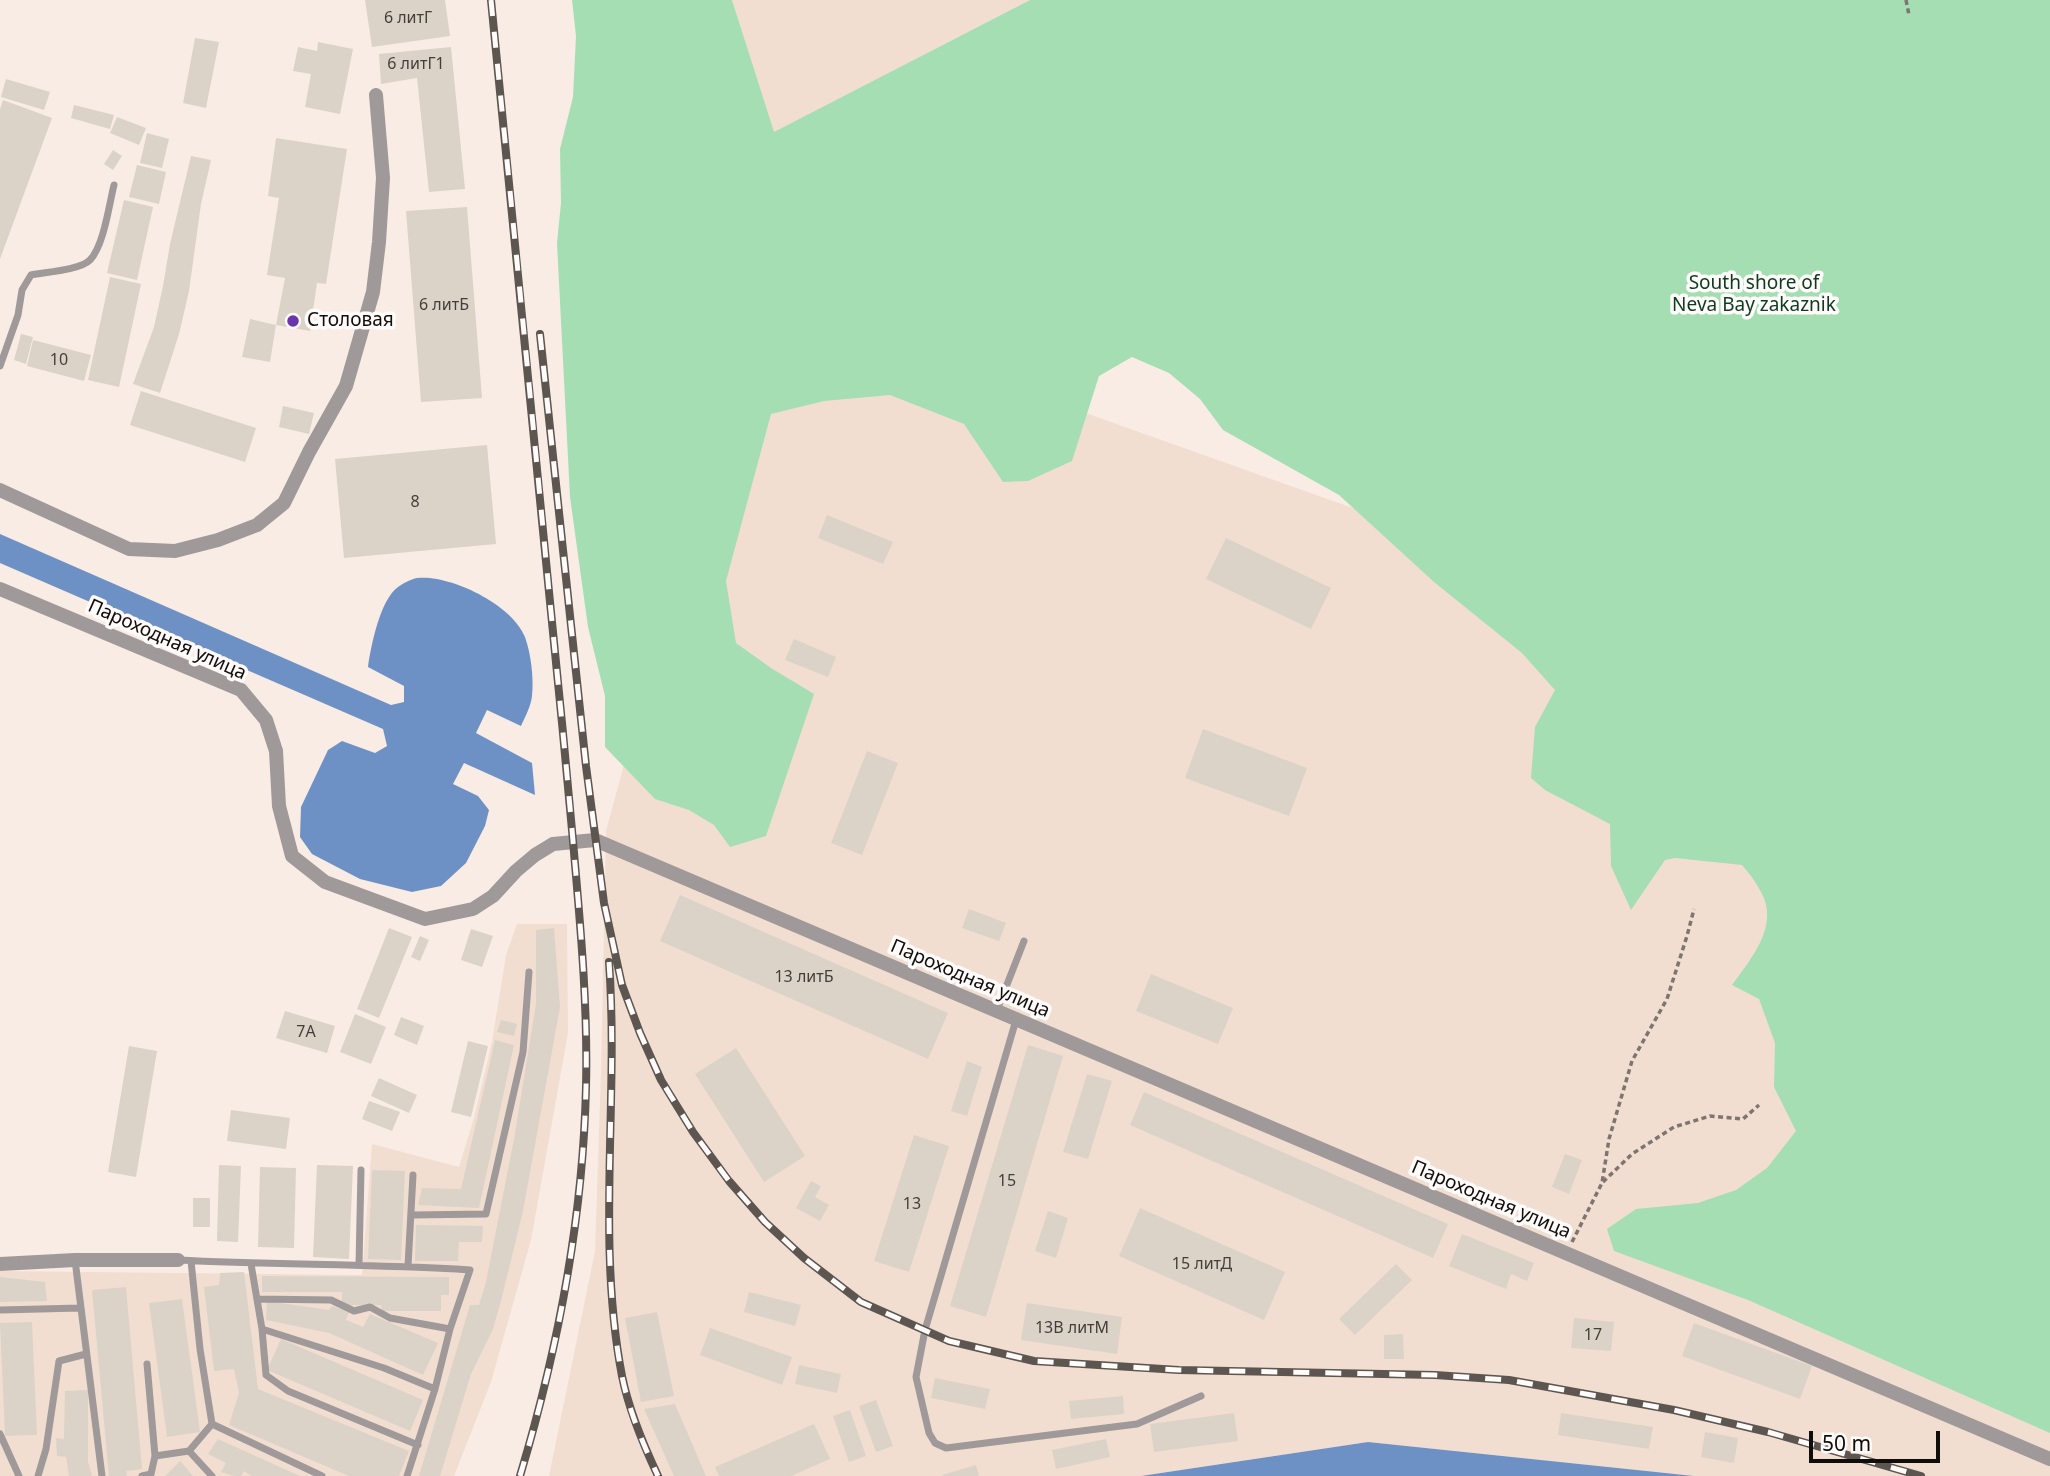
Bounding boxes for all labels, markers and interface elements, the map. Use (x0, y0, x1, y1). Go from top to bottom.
house number: 6 литГ (384, 8, 432, 28)
house number: 6 литГ1 (387, 54, 445, 74)
park label: South shore of Neva Bay zakaznik (1672, 273, 1836, 317)
house number: 6 литБ (419, 295, 469, 315)
place label: Столовая (307, 310, 394, 332)
marker: Столовая (285, 313, 301, 329)
house number: 10 (50, 350, 68, 370)
house number: 8 (410, 492, 420, 512)
street label: Пароходная улица (84, 595, 250, 685)
street label: Пароходная улица (887, 935, 1053, 1023)
house number: 13 литБ (774, 967, 834, 987)
house number: 7А (296, 1022, 316, 1042)
street label: Пароходная улица (1408, 1156, 1574, 1244)
house number: 15 (998, 1171, 1016, 1191)
house number: 13 (903, 1194, 921, 1214)
house number: 15 литД (1172, 1254, 1232, 1274)
house number: 13В литМ (1035, 1318, 1109, 1338)
house number: 17 (1584, 1325, 1602, 1345)
scale bar (1812, 1416, 1943, 1460)
text: 50 m (1822, 1429, 1871, 1457)

